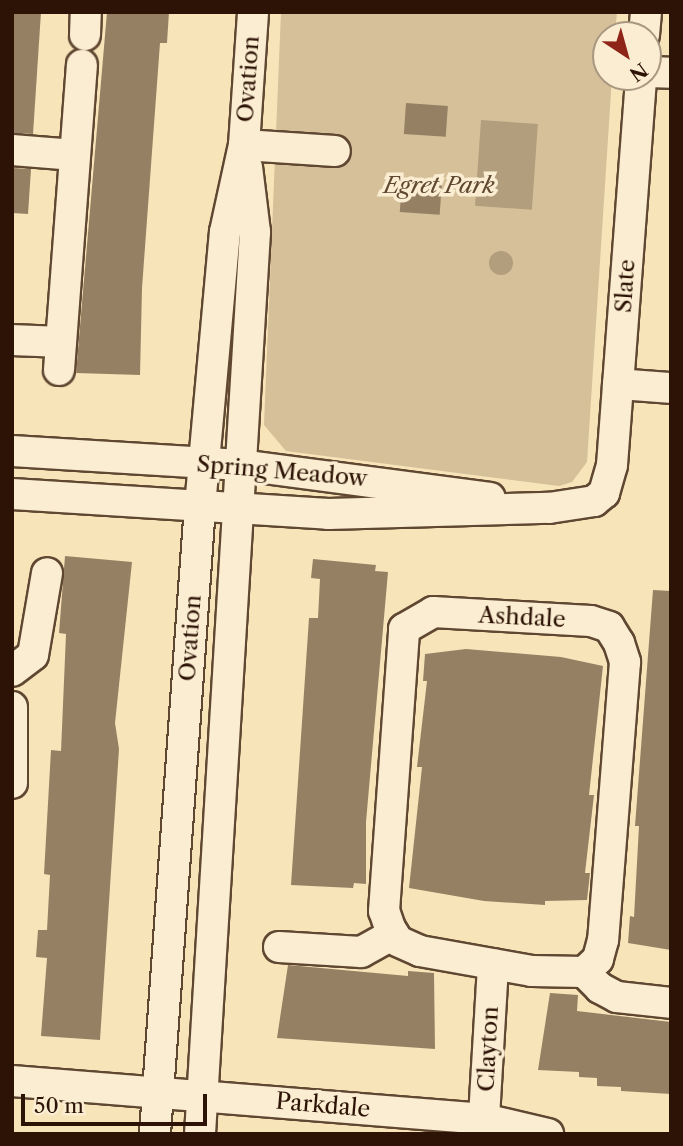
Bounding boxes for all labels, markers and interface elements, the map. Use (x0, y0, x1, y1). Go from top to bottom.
north arrow (592, 21, 662, 91)
street label: Ovation (231, 35, 265, 123)
text: N (625, 58, 652, 86)
park label: Egret Park (383, 171, 495, 199)
street label: Slate (609, 258, 641, 314)
street label: Spring Meadow (195, 450, 369, 492)
street label: Ovation (173, 594, 207, 682)
street label: Ashdale (478, 601, 566, 633)
street label: Clayton (472, 1006, 504, 1092)
scale bar (24, 1080, 210, 1124)
street label: Parkdale (275, 1087, 371, 1123)
text: 50 m (34, 1093, 84, 1118)

